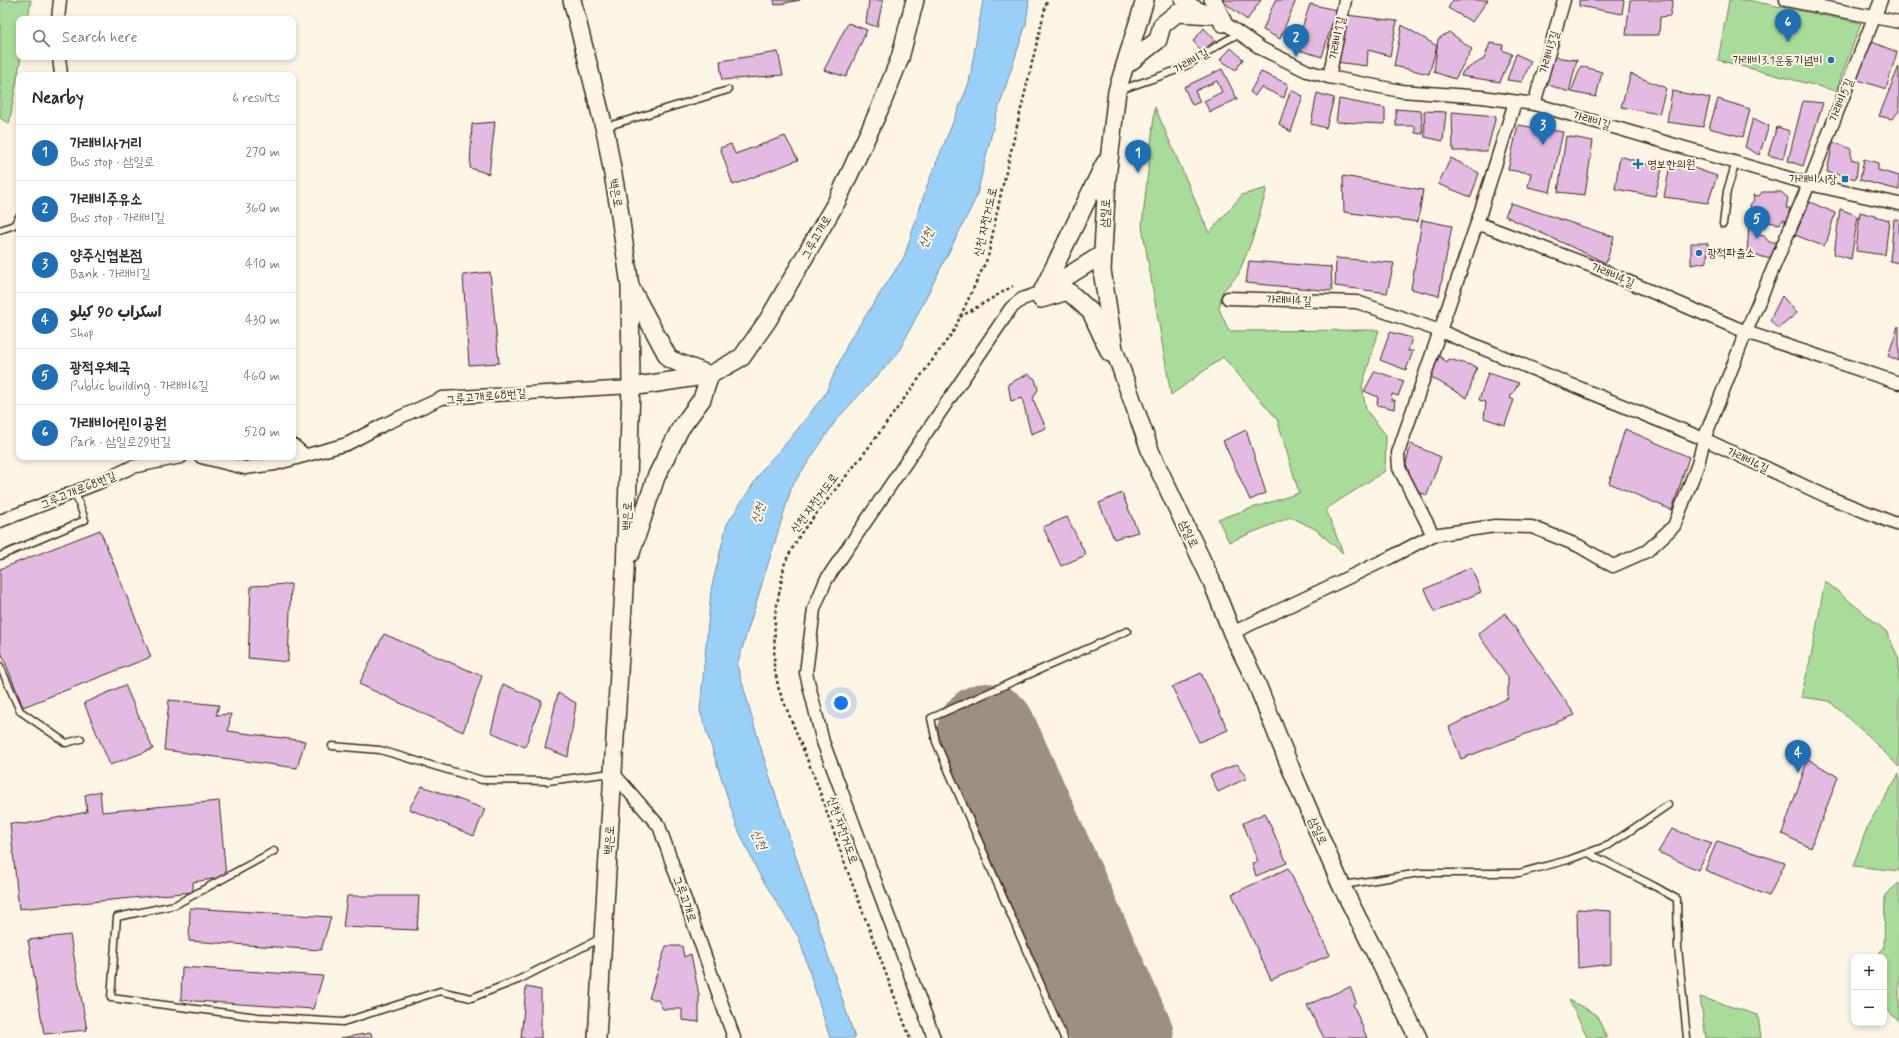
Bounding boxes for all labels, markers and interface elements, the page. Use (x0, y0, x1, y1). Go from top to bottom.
pin: 6 (1775, 9, 1801, 42)
street label: 가래비1길 (1326, 15, 1350, 61)
search box (16, 16, 296, 60)
pin: 2 (1283, 24, 1309, 57)
icon: search (30, 27, 52, 49)
text: Search here (62, 28, 138, 48)
street label: 가래비3길 (1536, 29, 1564, 76)
street label: 가래비길 (1171, 45, 1213, 78)
place label: 가래비3.1운동기념비 (1732, 53, 1823, 69)
marker: 가래비3.1운동기념비 (1826, 55, 1836, 65)
street label: 가래비5길 (1826, 76, 1858, 125)
text: Nearby (32, 87, 84, 109)
text: 6 results (232, 90, 280, 107)
street label: 가래비길 (1571, 108, 1613, 134)
pin: 3 (1530, 112, 1556, 145)
text: 가래비사거리 (70, 134, 142, 154)
pin: 1 (1125, 140, 1151, 173)
text: 1 (42, 144, 48, 161)
text: 270 m (245, 144, 280, 161)
text: Bus stop · 삼일로 (70, 154, 154, 171)
place label: 영보한의원 (1647, 157, 1695, 173)
marker: 영보한의원 (1632, 158, 1644, 170)
place label: 가래비시장 (1789, 172, 1837, 188)
marker: 가래비시장 (1840, 174, 1850, 184)
street label: 백은로 (605, 178, 625, 209)
street label: 신천 자전거도로 (970, 186, 1002, 259)
text: 가래비주유소 (70, 190, 142, 210)
street label: 삼일로 (1097, 198, 1115, 228)
text: 2 (42, 200, 48, 217)
text: 360 m (245, 200, 280, 217)
pin: 5 (1744, 206, 1770, 239)
text: Bus stop · 가래비길 (70, 210, 165, 227)
street label: 그루고개로 (798, 213, 836, 262)
water label: 신천 (914, 224, 939, 252)
text: 양주신협본점 (70, 246, 142, 266)
place label: 광적파출소 (1707, 246, 1755, 262)
marker: 광적파출소 (1694, 248, 1704, 258)
text: 3 (42, 256, 48, 273)
text: 410 m (245, 256, 280, 273)
street label: 가래비4길 (1588, 260, 1637, 292)
text: Bank · 가래비길 (70, 266, 151, 283)
street label: 가래비4길 (1266, 292, 1312, 310)
text: اسكراب 90 كيلو (70, 303, 162, 323)
text: 4 (41, 312, 49, 329)
text: 430 m (245, 312, 280, 329)
text: Shop (70, 325, 94, 342)
text: 광적우체국 (70, 358, 130, 378)
text: 5 (41, 368, 49, 385)
text: 460 m (244, 368, 280, 385)
text: Public building · 가래비6길 (70, 378, 209, 395)
street label: 그루고개로68번길 (445, 385, 527, 408)
text: 가래비어린이공원 (70, 414, 167, 434)
text: 6 (42, 424, 48, 441)
text: 520 m (244, 424, 280, 441)
text: Park · 삼일로29번길 (70, 434, 171, 451)
street label: 가래비6길 (1724, 444, 1772, 478)
street label: 그루고개로68번길 (38, 468, 119, 513)
street label: 신천 자전거도로 (787, 470, 843, 537)
water label: 신천 (747, 499, 770, 526)
street label: 백은로 (619, 501, 637, 531)
street label: 삼일로 (1175, 518, 1201, 551)
your location (831, 693, 851, 713)
pin: 4 (1785, 740, 1811, 773)
street label: 신천 자전거도로 (823, 794, 861, 866)
street label: 삼일로 (1304, 815, 1330, 848)
street label: 백은로 (601, 825, 619, 855)
water label: 신천 (747, 827, 771, 854)
street label: 그루고개로 (669, 874, 699, 925)
map controls (1851, 954, 1887, 1026)
button: + (1851, 954, 1887, 990)
button: − (1851, 990, 1887, 1026)

